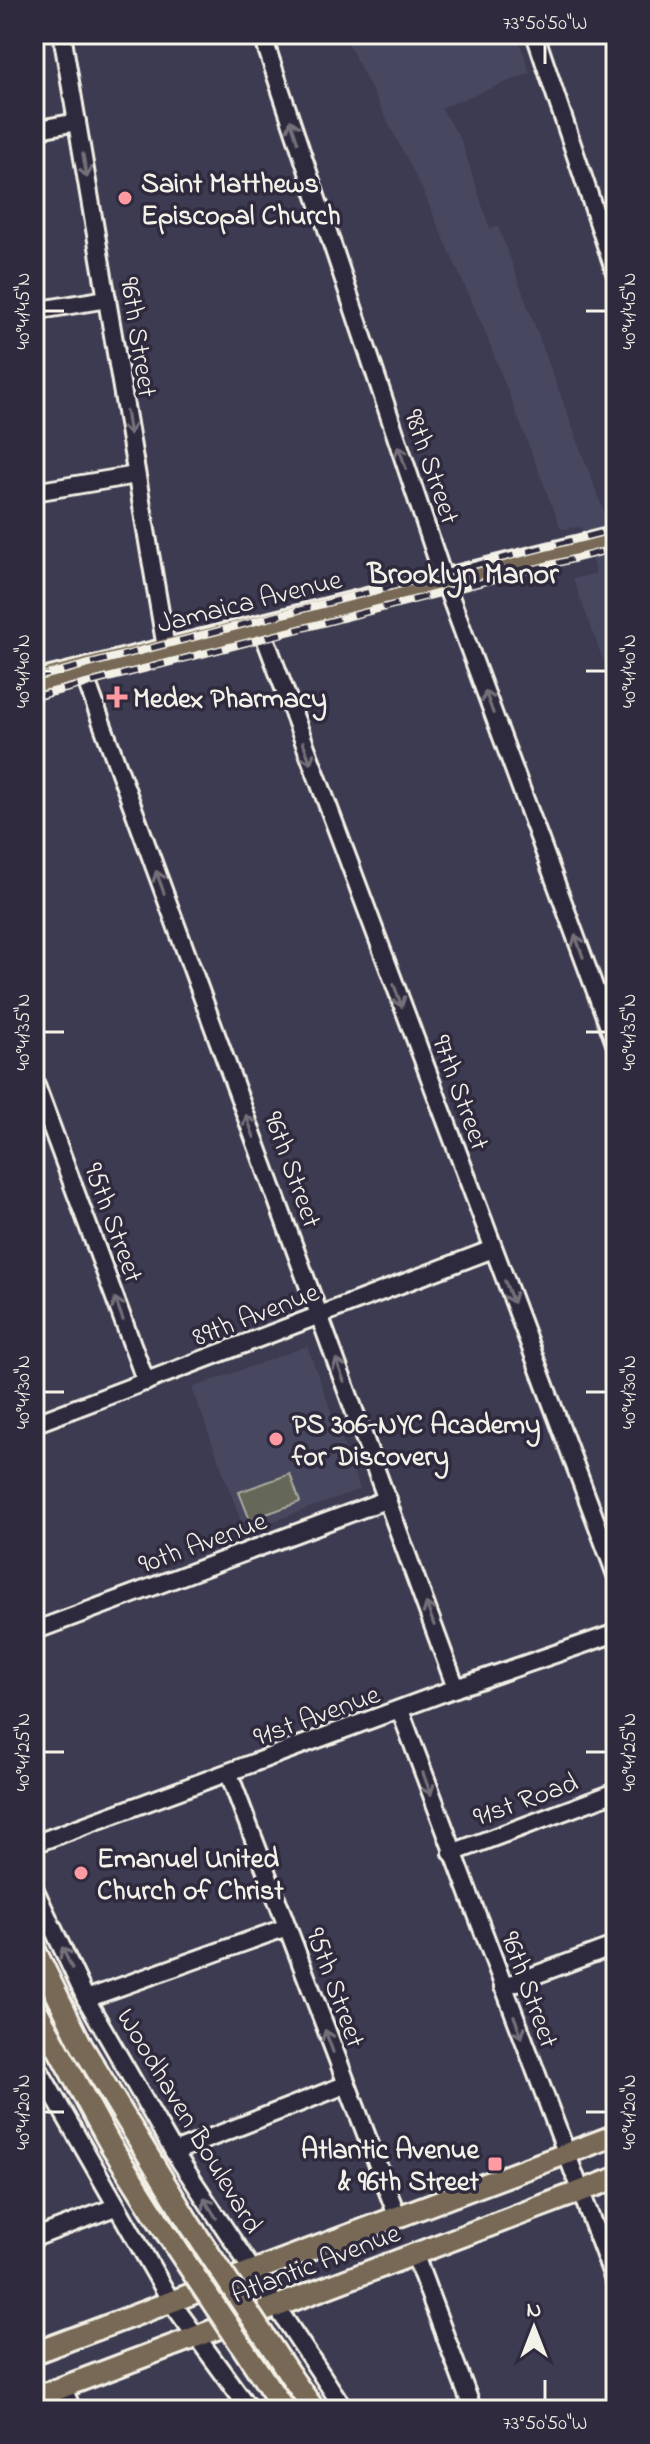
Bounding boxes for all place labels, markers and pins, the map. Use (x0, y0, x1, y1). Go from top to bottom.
place label: Saint Matthews Episcopal Church (141, 165, 341, 238)
marker: Saint Matthews Episcopal Church (116, 189, 134, 207)
place label: Medex Pharmacy (133, 680, 327, 721)
marker: Medex Pharmacy (108, 688, 126, 706)
place label: PS 306-NYC Academy for Discovery (291, 1406, 541, 1479)
marker: PS 306-NYC Academy for Discovery (267, 1430, 285, 1448)
place label: Emanuel United Church of Christ (97, 1840, 284, 1913)
marker: Emanuel United Church of Christ (72, 1864, 90, 1882)
place label: Atlantic Avenue & 96th Street (301, 2131, 480, 2204)
marker: Atlantic Avenue & 96th Street (486, 2155, 504, 2173)

